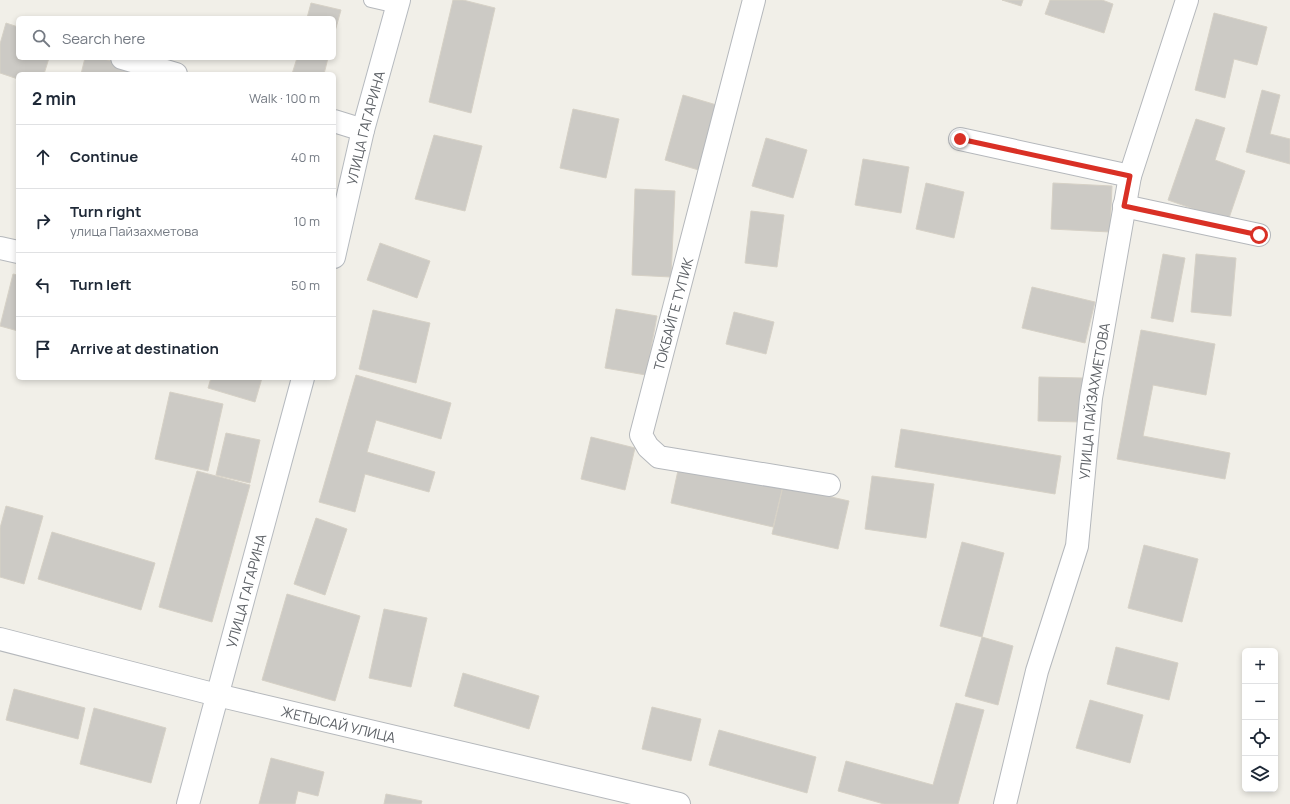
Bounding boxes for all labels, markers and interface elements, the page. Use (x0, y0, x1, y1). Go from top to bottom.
search box (16, 16, 336, 60)
icon: search (30, 27, 52, 49)
text: Search here (62, 28, 145, 49)
street label: УЛИЦА ГАГАРИНА (341, 68, 389, 187)
text: 2 min (32, 87, 76, 110)
text: Walk · 100 m (249, 89, 320, 107)
route end (951, 130, 969, 148)
icon: ahead (32, 146, 54, 168)
text: Continue (70, 146, 138, 167)
text: 40 m (291, 148, 320, 166)
text: Turn right (70, 201, 141, 222)
icon: right (32, 210, 54, 232)
text: 10 m (293, 212, 320, 230)
text: улица Пайзахметова (70, 222, 198, 240)
route start (1250, 226, 1268, 244)
street label: ТОКБАЙГЕ ТУПИК (649, 255, 697, 373)
icon: left (32, 274, 54, 296)
text: Turn left (70, 274, 132, 295)
text: 50 m (291, 276, 320, 294)
street label: УЛИЦА ПАЙЗАХМЕТОВА (1074, 321, 1114, 480)
icon: arrive (32, 338, 54, 360)
text: Arrive at destination (70, 338, 219, 359)
street label: УЛИЦА ГАГАРИНА (221, 531, 270, 650)
map controls (1242, 648, 1278, 792)
button: + (1242, 648, 1278, 684)
button: − (1242, 684, 1278, 720)
street label: ЖЕТЫСАЙ УЛИЦА (279, 701, 398, 746)
button: locate (1242, 720, 1278, 756)
button: layers (1242, 756, 1278, 792)

